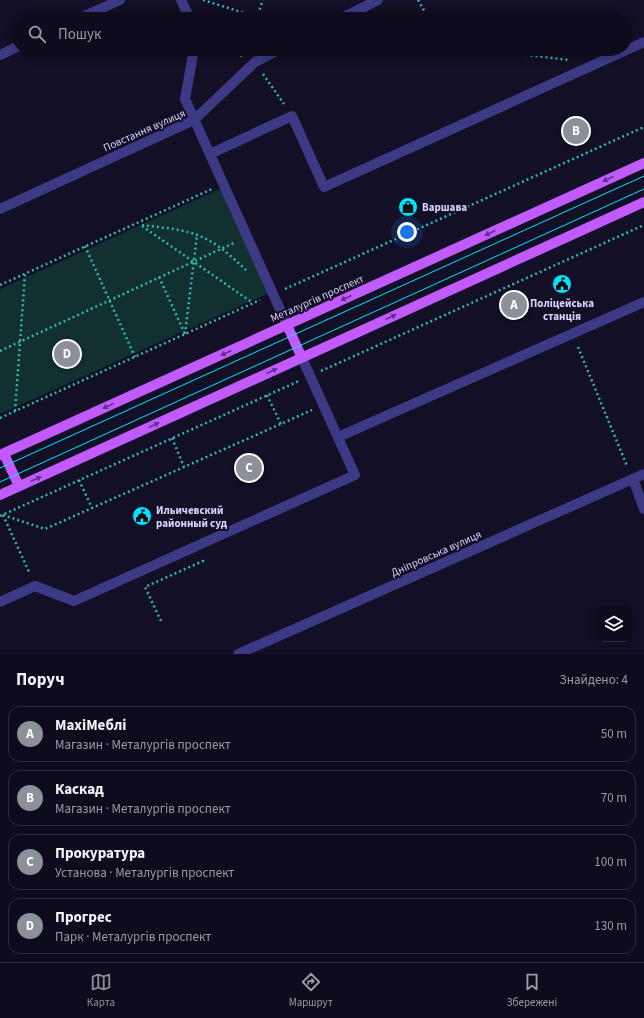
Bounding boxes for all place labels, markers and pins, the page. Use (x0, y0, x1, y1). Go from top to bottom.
pin: B (563, 116, 589, 146)
shop icon: Варшава (397, 196, 419, 218)
place label: Варшава (422, 200, 467, 215)
public building icon: Поліцейська станція (551, 273, 573, 295)
pin: A (501, 290, 527, 320)
place label: Поліцейська станція (530, 296, 594, 324)
pin: D (54, 339, 80, 369)
pin: C (236, 453, 262, 483)
place label: Ильичевский районный суд (156, 503, 228, 531)
public building icon: Ильичевский районный суд (131, 505, 153, 527)

